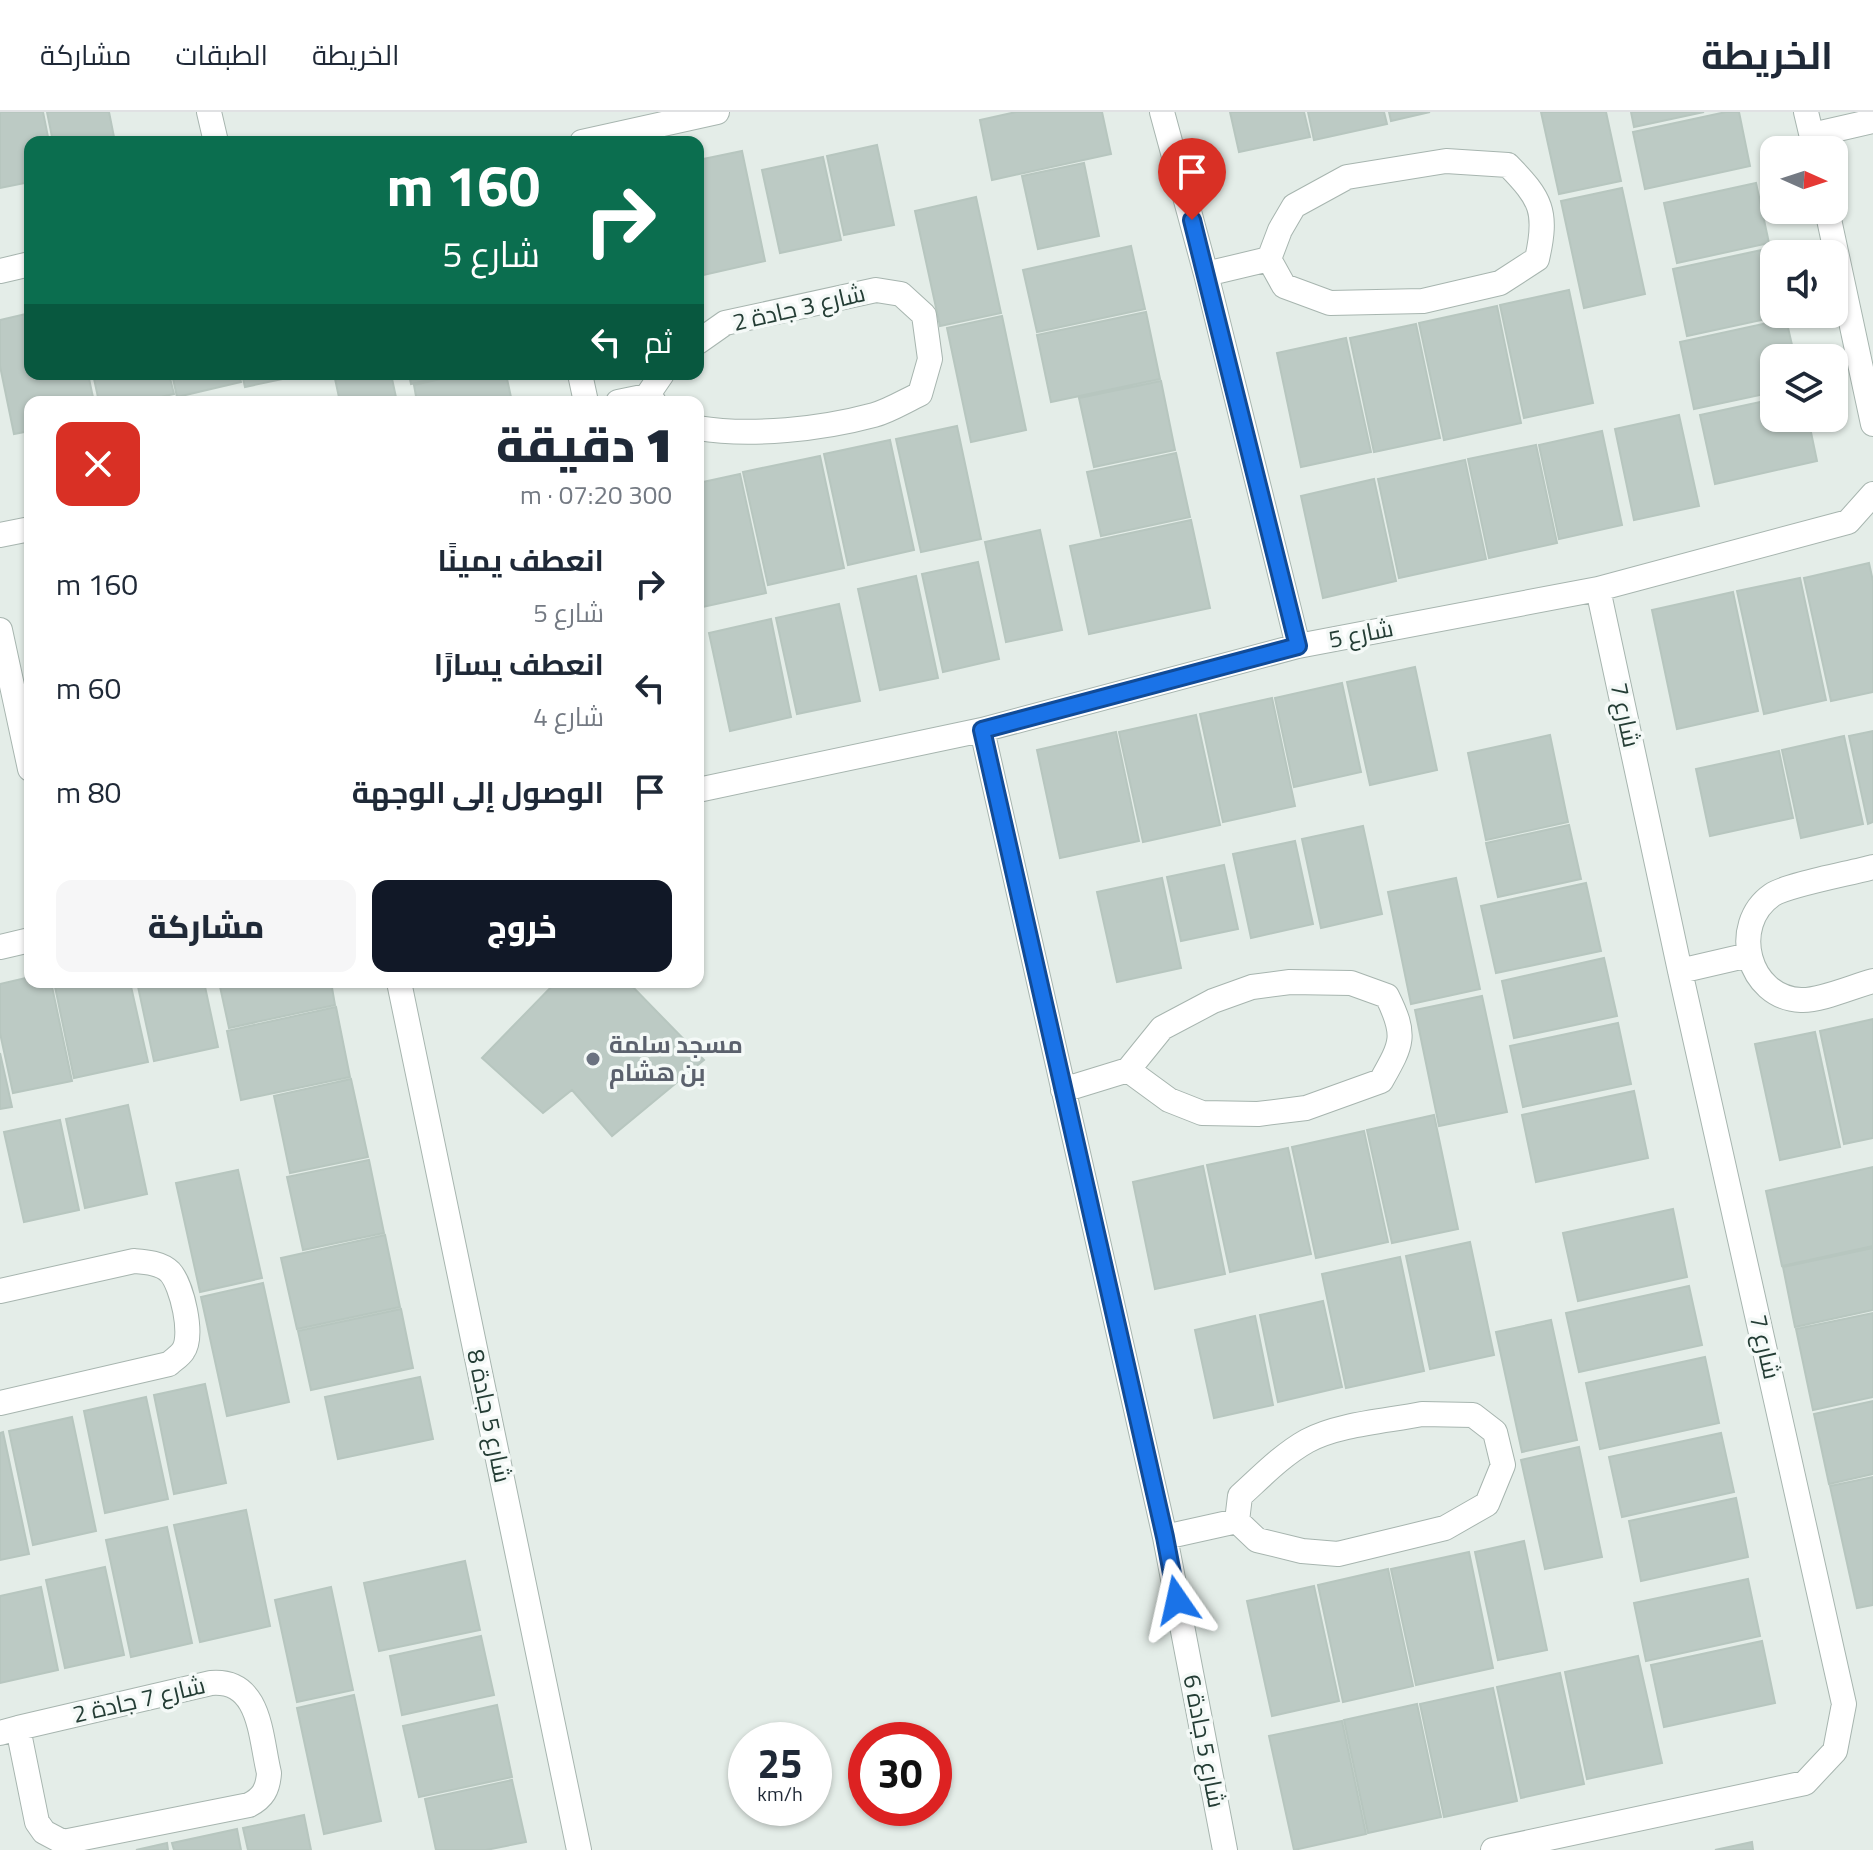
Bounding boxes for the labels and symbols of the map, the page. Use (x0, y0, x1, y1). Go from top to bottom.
north arrow (1760, 136, 1848, 224)
pin (1158, 138, 1226, 220)
street label: شارع 3 جادة 2 (729, 274, 869, 340)
street label: شارع 5 (1325, 609, 1396, 657)
street label: شارع 7 (1602, 679, 1650, 750)
place label: مسجد سلمة بن هشام (609, 1026, 743, 1090)
marker: مسجد سلمة بن هشام (584, 1050, 602, 1068)
street label: شارع 7 (1741, 1311, 1791, 1383)
street label: شارع 5 جادة 8 (458, 1346, 522, 1486)
position arrow (1135, 1558, 1219, 1642)
street label: شارع 7 جادة 2 (69, 1666, 209, 1732)
street label: شارع 5 جادة 6 (1174, 1671, 1236, 1811)
speed limit sign: 30 (848, 1722, 952, 1826)

